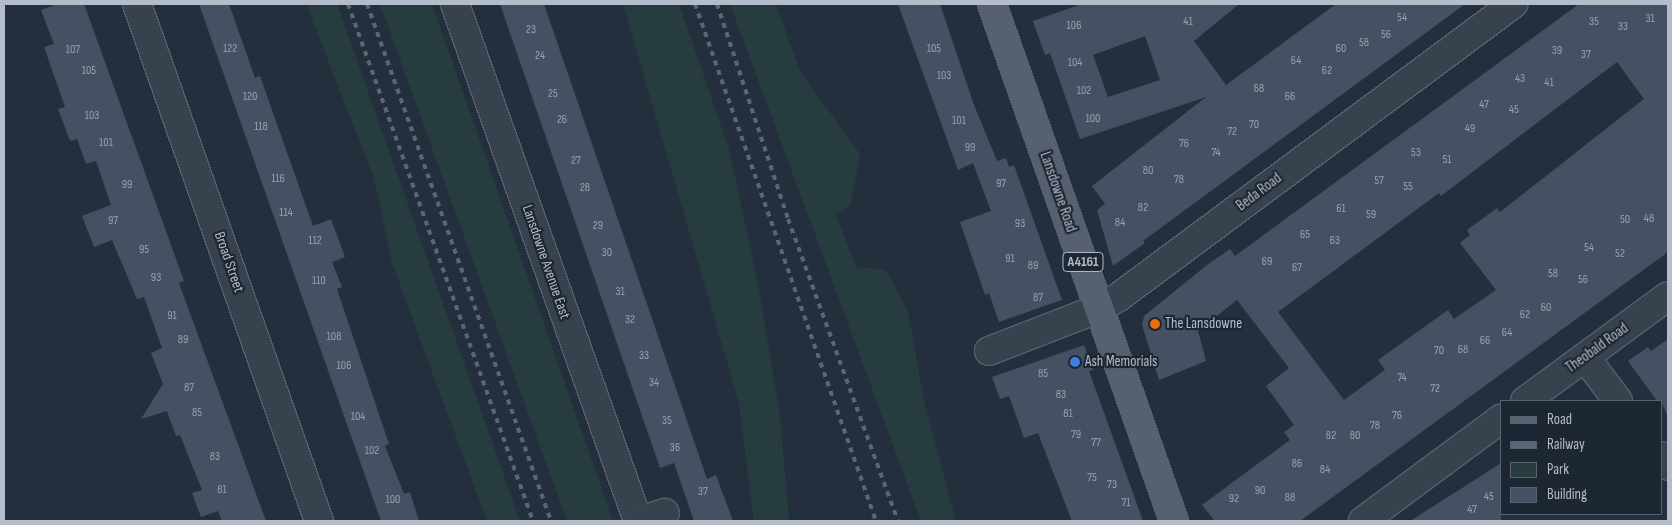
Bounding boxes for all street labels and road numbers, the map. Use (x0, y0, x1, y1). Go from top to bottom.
street label: Lansdowne Road (1036, 149, 1080, 235)
street label: Beda Road (1233, 169, 1285, 215)
street label: Lansdowne Avenue East (518, 203, 574, 321)
street label: Broad Street (210, 229, 248, 295)
road number: A4161 (1062, 250, 1104, 274)
street label: Theobald Road (1562, 319, 1632, 377)

